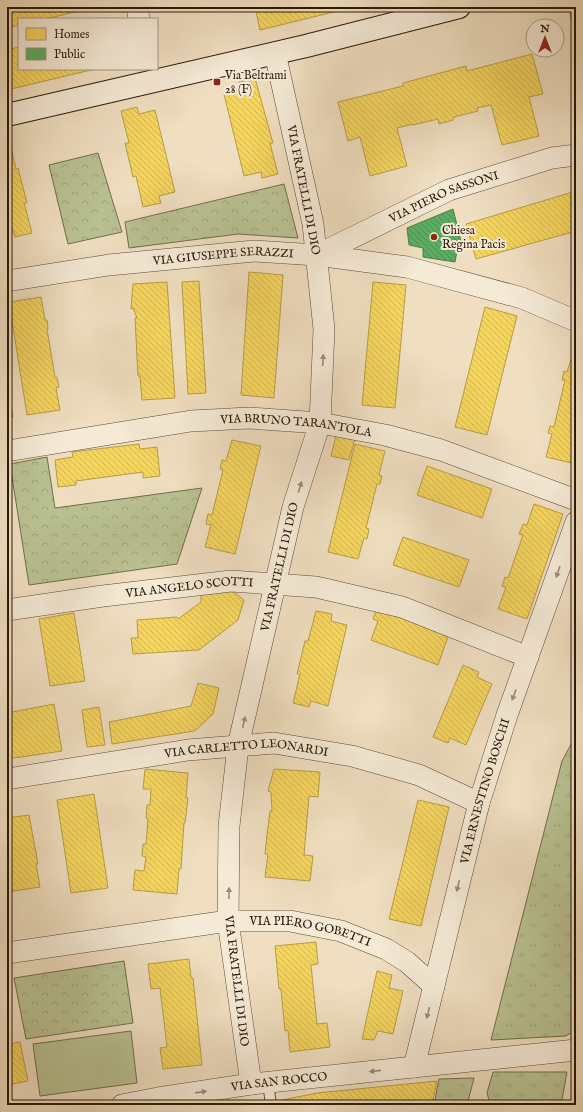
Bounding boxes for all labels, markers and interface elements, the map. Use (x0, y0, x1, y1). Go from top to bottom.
legend (18, 18, 158, 70)
north arrow (525, 18, 565, 58)
text: N (539, 22, 550, 36)
text: Homes (54, 27, 90, 42)
text: Public (54, 47, 85, 62)
place label: Via Beltrami 28 (F) (224, 68, 287, 97)
marker: Via Beltrami 28 (F) (212, 77, 222, 87)
street label: VIA FRATELLI DI DIO (283, 123, 323, 256)
street label: VIA PIERO SASSONI (386, 168, 501, 227)
place label: Chiesa Regina Pacis (442, 223, 505, 252)
marker: Chiesa Regina Pacis (429, 232, 439, 242)
street label: VIA GIUSEPPE SERAZZI (151, 244, 294, 269)
one-way arrow (319, 354, 326, 366)
street label: VIA BRUNO TARANTOLA (219, 411, 374, 441)
one-way arrow (297, 480, 303, 492)
street label: VIA FRATELLI DI DIO (257, 501, 302, 634)
one-way arrow (555, 567, 561, 579)
street label: VIA ANGELO SCOTTI (124, 574, 254, 601)
one-way arrow (511, 689, 517, 701)
one-way arrow (241, 716, 247, 728)
street label: VIA ERNESTINO BOSCHI (457, 716, 513, 866)
street label: VIA CARLETTO LEONARDI (162, 736, 329, 762)
one-way arrow (455, 881, 461, 893)
one-way arrow (225, 887, 232, 899)
street label: VIA FRATELLI DI DIO (221, 914, 252, 1047)
street label: VIA PIERO GOBETTI (249, 914, 373, 950)
one-way arrow (424, 1007, 430, 1019)
one-way arrow (369, 1068, 381, 1074)
street label: VIA SAN ROCCO (229, 1069, 328, 1095)
one-way arrow (195, 1089, 208, 1095)

